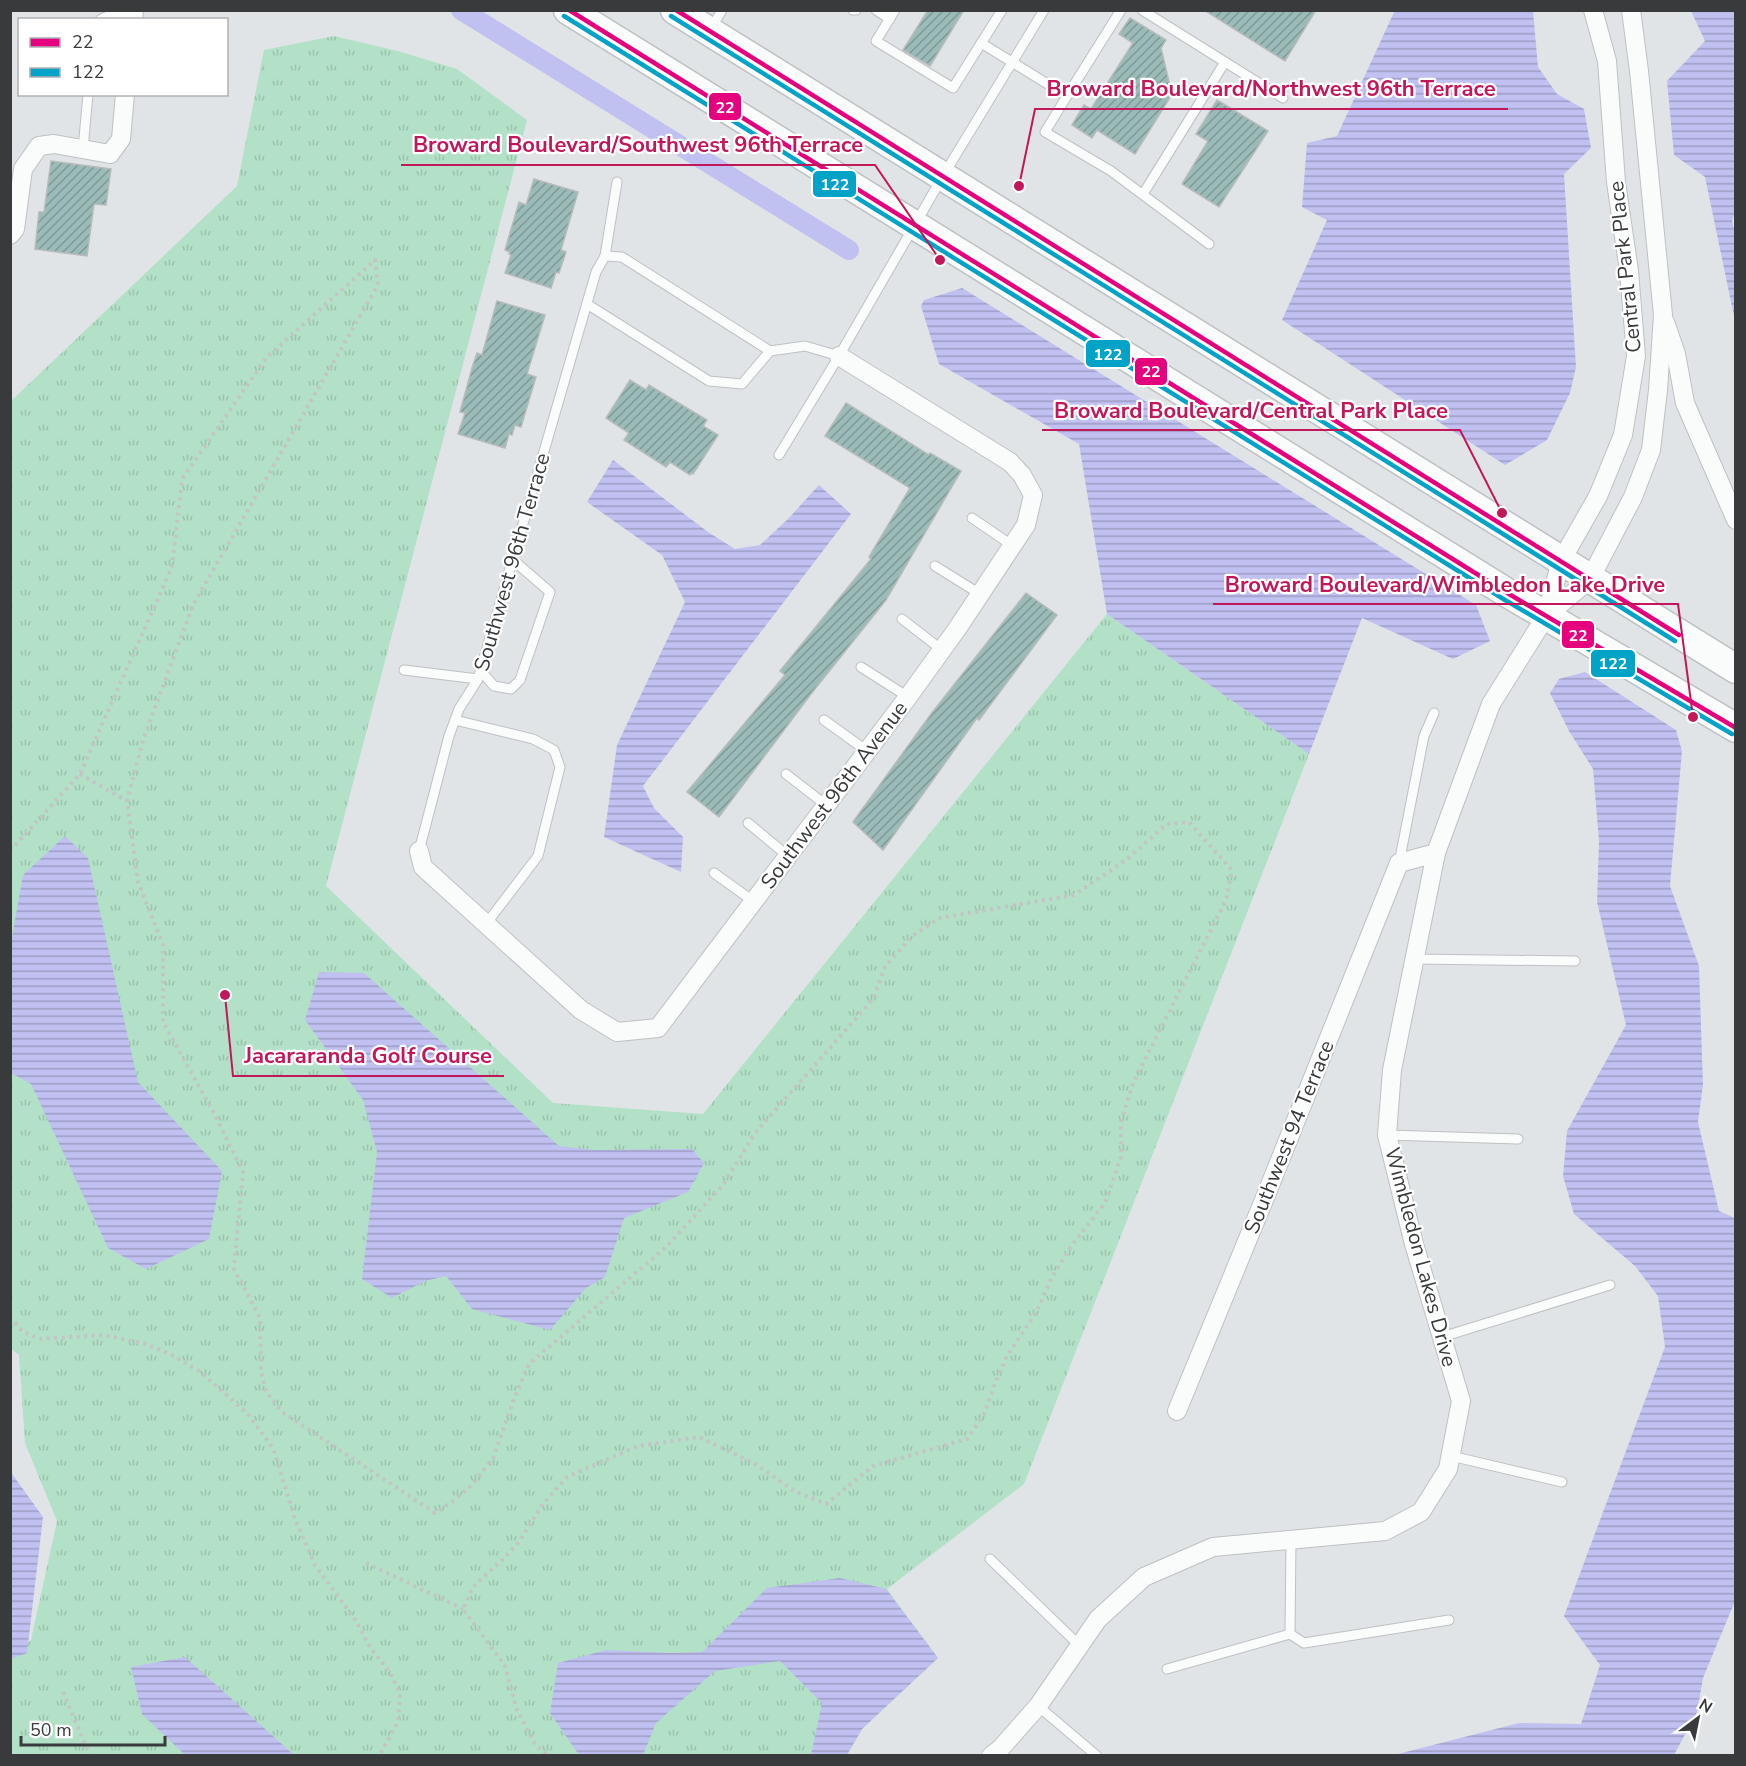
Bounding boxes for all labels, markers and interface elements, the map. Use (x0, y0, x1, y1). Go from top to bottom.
legend (18, 18, 228, 96)
text: 22 (72, 30, 94, 54)
text: 122 (72, 60, 104, 84)
callout: Broward Boulevard/Northwest 96th Terrace (1035, 69, 1508, 109)
text: Broward Boulevard/Northwest 96th Terrace (1046, 74, 1496, 104)
line badge: 22 (708, 92, 742, 121)
text: 22 (715, 97, 735, 119)
callout: Broward Boulevard/Southwest 96th Terrace (401, 125, 875, 165)
text: Broward Boulevard/Southwest 96th Terrace (413, 130, 863, 160)
line badge: 122 (812, 170, 857, 198)
text: 122 (821, 174, 849, 196)
street label: Central Park Place (1602, 180, 1648, 354)
line badge: 122 (1085, 339, 1131, 368)
text: 122 (1094, 344, 1122, 366)
line badge: 22 (1134, 357, 1168, 386)
text: 22 (1141, 361, 1161, 383)
callout: Broward Boulevard/Central Park Place (1042, 390, 1460, 430)
text: Broward Boulevard/Central Park Place (1054, 396, 1448, 426)
street label: Southwest 96th Terrace (467, 450, 557, 674)
callout: Broward Boulevard/Wimbledon Lake Drive (1213, 564, 1678, 604)
text: Broward Boulevard/Wimbledon Lake Drive (1225, 570, 1665, 600)
line badge: 22 (1561, 620, 1595, 649)
text: 22 (1568, 625, 1588, 647)
line badge: 122 (1590, 649, 1636, 678)
text: 122 (1599, 653, 1627, 675)
street label: Southwest 96th Avenue (754, 695, 914, 895)
callout: Jacararanda Golf Course (233, 1036, 504, 1076)
street label: Southwest 94 Terrace (1237, 1036, 1341, 1238)
text: Jacararanda Golf Course (243, 1041, 492, 1071)
street label: Wimbledon Lakes Drive (1378, 1144, 1464, 1370)
north arrow (1668, 1688, 1728, 1748)
text: N (1695, 1694, 1716, 1719)
scale bar (21, 1709, 165, 1747)
text: 50 m (30, 1718, 72, 1742)

